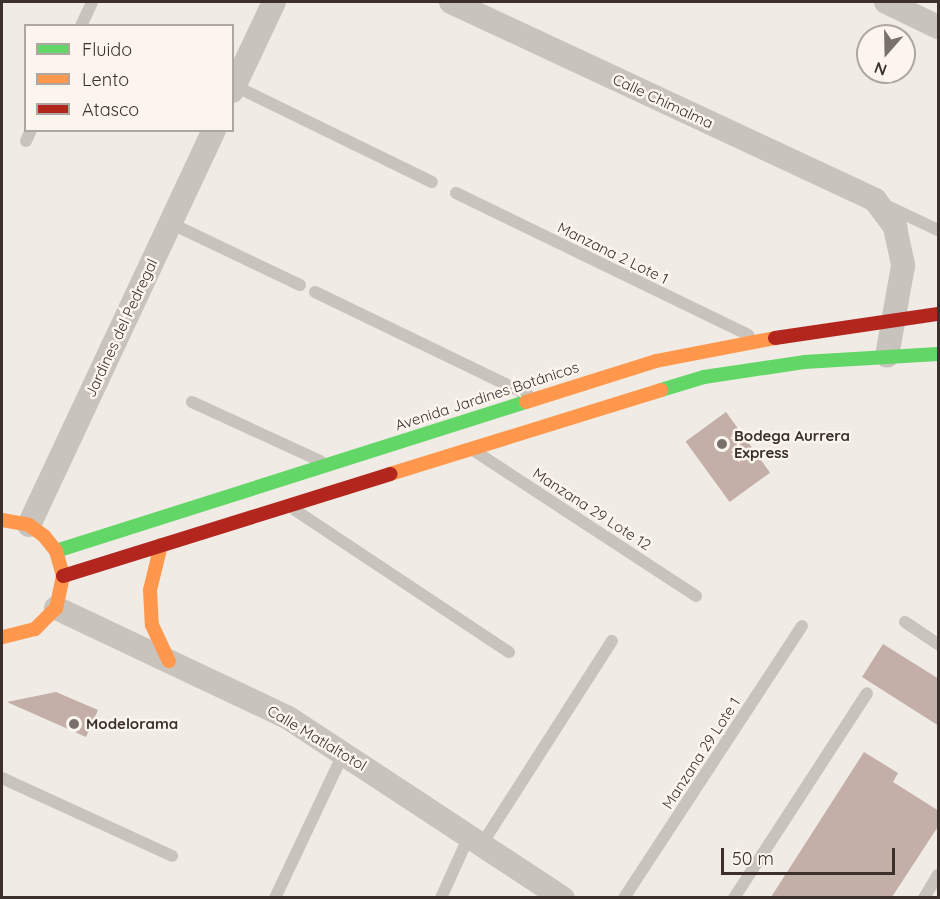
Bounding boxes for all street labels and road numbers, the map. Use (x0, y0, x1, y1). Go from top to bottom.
street label: Calle Chimalma (610, 70, 716, 132)
street label: Manzana 2 Lote 1 (555, 218, 671, 288)
street label: Jardines del Pedregal (81, 256, 161, 400)
street label: Avenida Jardines Botánicos (393, 358, 581, 434)
street label: Manzana 29 Lote 12 (529, 464, 655, 554)
street label: Manzana 29 Lote 1 (658, 694, 744, 812)
street label: Calle Matlaltotol (264, 701, 370, 775)

